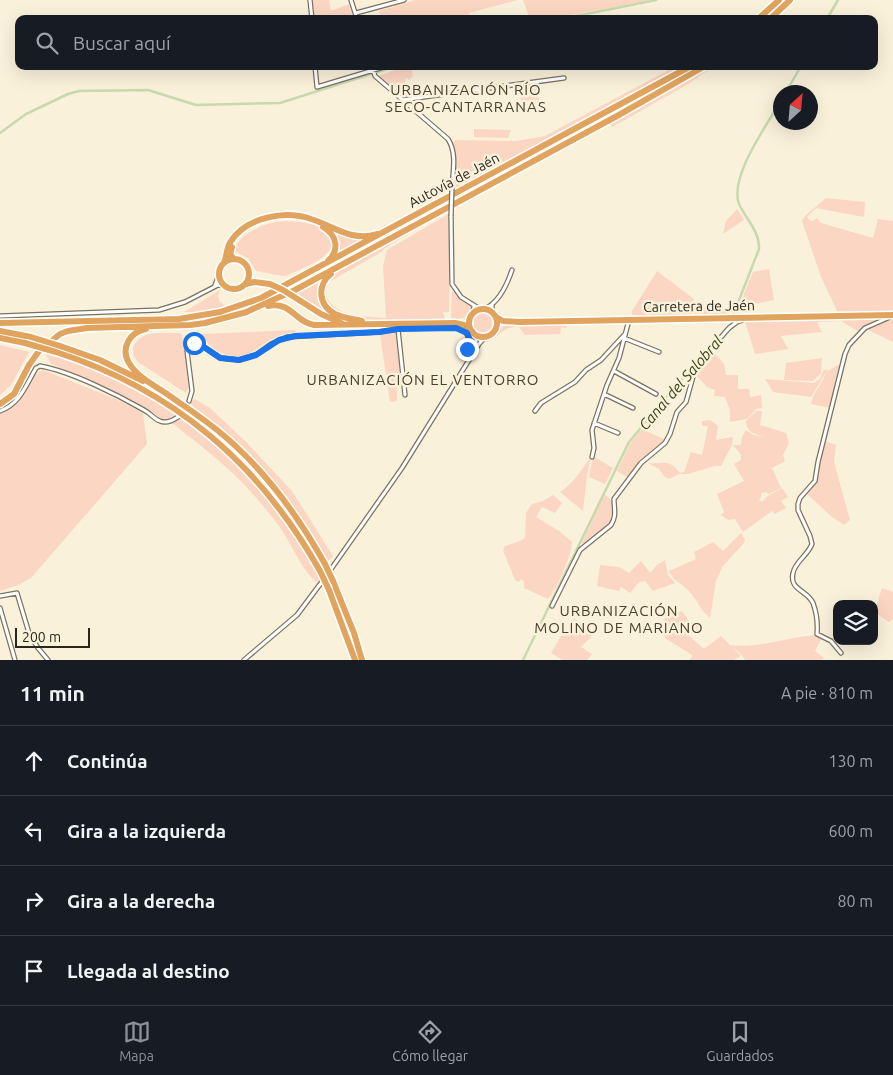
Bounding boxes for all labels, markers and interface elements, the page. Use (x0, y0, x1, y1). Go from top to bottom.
search box (15, 15, 878, 70)
icon: search (33, 29, 61, 57)
text: Buscar aquí (73, 32, 171, 54)
district label: URBANIZACIÓN RÍO SECO-CANTARRANAS (385, 81, 547, 115)
north arrow (773, 85, 818, 130)
street label: Autovía de Jaén (406, 149, 502, 211)
street label: Carretera de Jaén (643, 297, 755, 315)
route start (183, 332, 206, 355)
water label: Canal del Salobral (635, 332, 727, 433)
route end (456, 338, 479, 361)
district label: URBANIZACIÓN EL VENTORRO (307, 371, 539, 388)
map controls (833, 600, 878, 645)
button: layers (833, 600, 878, 645)
district label: URBANIZACIÓN MOLINO DE MARIANO (534, 602, 704, 636)
scale bar (15, 625, 90, 648)
text: 200 m (22, 629, 61, 645)
text: 11 min (20, 681, 85, 705)
text: A pie · 810 m (781, 684, 873, 702)
icon: ahead (20, 747, 48, 775)
text: Continúa (67, 750, 148, 772)
text: 130 m (828, 752, 873, 770)
icon: left (20, 817, 48, 845)
text: Gira a la izquierda (67, 820, 226, 842)
text: 600 m (828, 822, 873, 840)
icon: right (20, 887, 48, 915)
text: Gira a la derecha (67, 890, 215, 912)
text: 80 m (837, 892, 873, 910)
icon: arrive (20, 957, 48, 985)
text: Llegada al destino (67, 960, 230, 982)
tab: Mapa (119, 1018, 154, 1064)
tab: Cómo llegar (392, 1018, 468, 1064)
tab: Guardados (706, 1018, 774, 1064)

